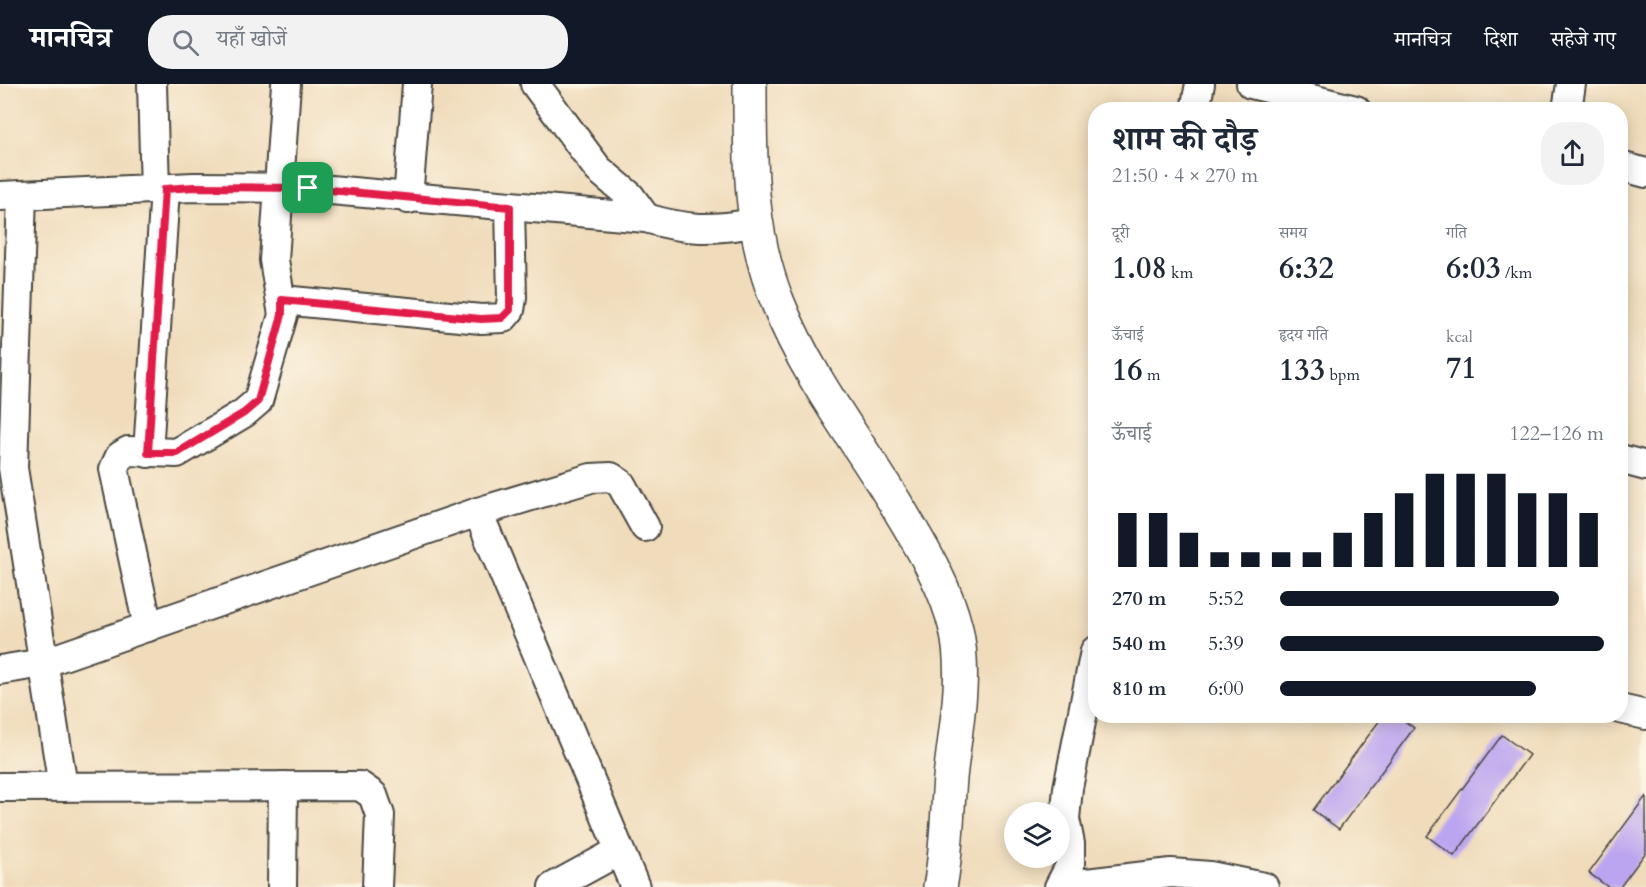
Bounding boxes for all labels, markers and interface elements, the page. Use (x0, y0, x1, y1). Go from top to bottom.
search box (148, 15, 568, 69)
text: मानचित्र (30, 19, 112, 57)
text: यहाँ खोजें (217, 24, 287, 54)
text: मानचित्र (1394, 25, 1451, 54)
text: दिशा (1484, 25, 1518, 54)
text: सहेजे गए (1551, 25, 1616, 54)
icon: search (169, 26, 202, 59)
text: शाम की दौड़ (1112, 117, 1257, 162)
button: share (1541, 122, 1604, 185)
pin (282, 162, 333, 213)
text: 21:50 · 4 × 270 m (1112, 162, 1258, 189)
icon: arrive (291, 171, 324, 204)
text: दूरी (1112, 222, 1129, 244)
text: समय (1279, 222, 1307, 244)
text: गति (1446, 222, 1467, 244)
text: 1.08 (1112, 248, 1167, 289)
text: 6:32 (1279, 248, 1334, 289)
text: 6:03 (1446, 248, 1501, 289)
text: km (1167, 262, 1193, 284)
text: /km (1501, 262, 1532, 284)
text: ऊँचाई (1112, 324, 1144, 346)
text: हृदय गति (1279, 324, 1328, 346)
text: kcal (1446, 326, 1473, 348)
text: 71 (1446, 348, 1477, 389)
text: 16 (1112, 350, 1143, 391)
text: 133 (1279, 350, 1325, 391)
text: m (1143, 364, 1161, 386)
text: bpm (1325, 364, 1360, 386)
text: ऊँचाई (1112, 420, 1151, 447)
text: 122–126 m (1509, 420, 1604, 447)
text: 270 m (1112, 585, 1167, 612)
text: 5:52 (1208, 585, 1244, 612)
text: 540 m (1112, 630, 1167, 657)
text: 5:39 (1208, 630, 1244, 657)
text: 810 m (1112, 675, 1167, 702)
text: 6:00 (1208, 675, 1244, 702)
map controls (1004, 802, 1070, 868)
button: layers (1004, 802, 1070, 868)

